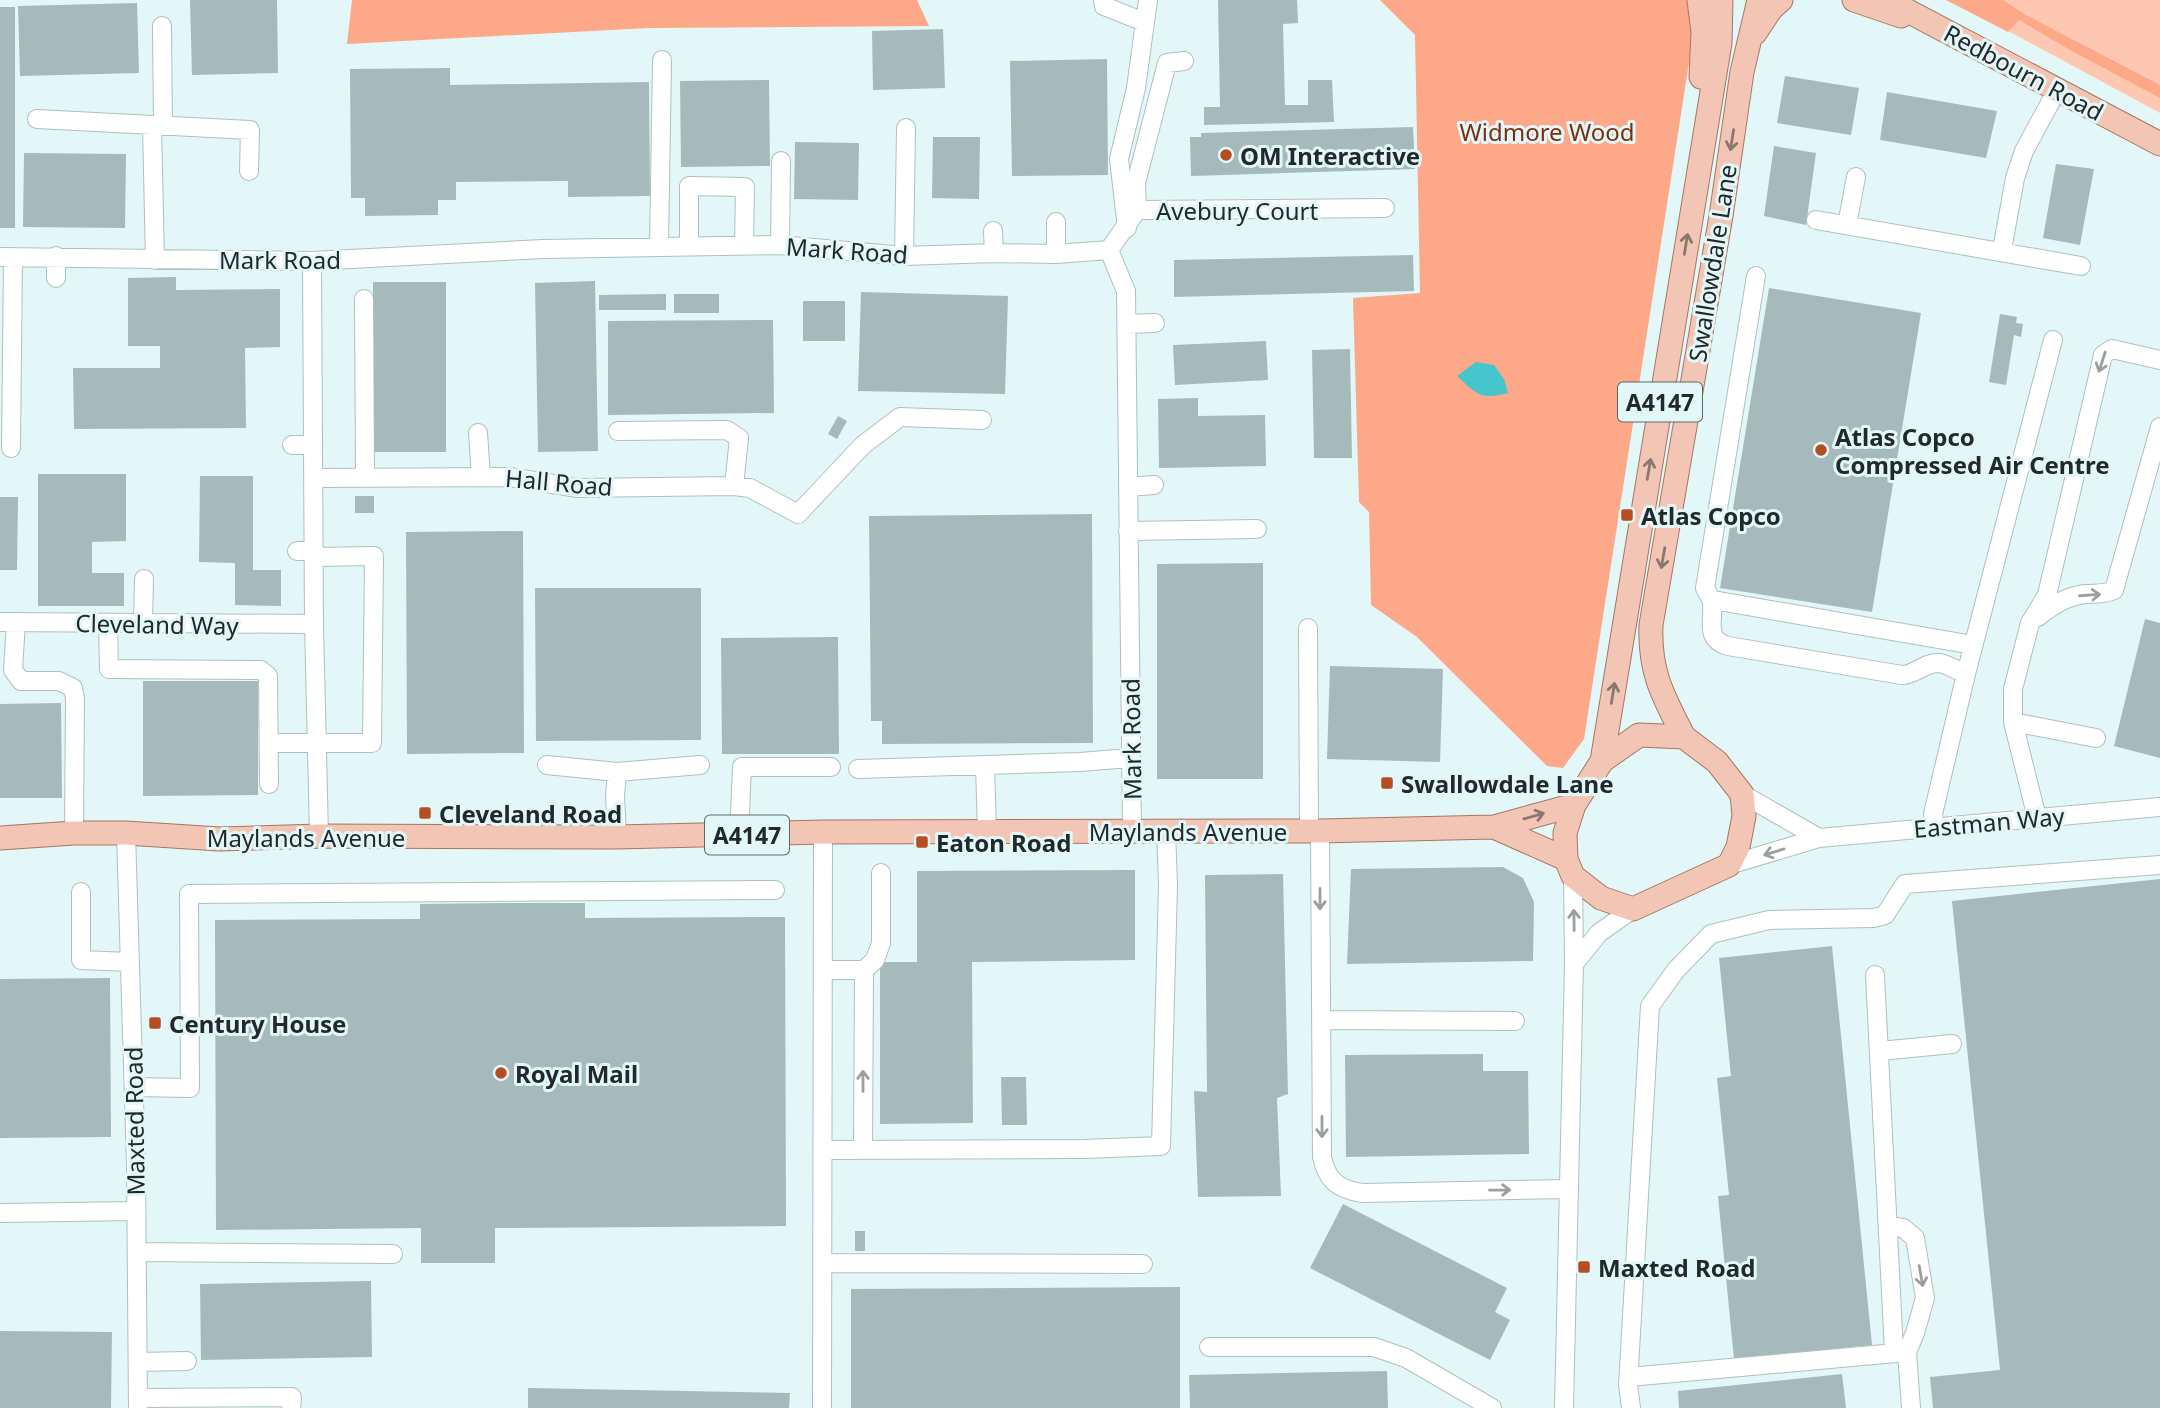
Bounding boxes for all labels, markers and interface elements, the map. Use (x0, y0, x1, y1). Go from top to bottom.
street label: Redbourn Road (1939, 16, 2109, 128)
park label: Widmore Wood (1459, 115, 1635, 148)
one-way arrow (1725, 128, 1738, 151)
place label: OM Interactive (1240, 139, 1420, 172)
marker: OM Interactive (1218, 147, 1234, 163)
street label: Swallowdale Lane (1680, 162, 1744, 364)
street label: Avebury Court (1156, 194, 1318, 227)
street label: Mark Road (785, 229, 909, 271)
one-way arrow (1679, 233, 1692, 256)
street label: Mark Road (219, 243, 341, 276)
one-way arrow (2095, 351, 2107, 373)
road number: A4147 (1618, 382, 1702, 422)
place label: Atlas Copco Compressed Air Centre (1835, 420, 2109, 481)
marker: Atlas Copco Compressed Air Centre (1813, 442, 1829, 458)
one-way arrow (1643, 458, 1656, 481)
street label: Hall Road (504, 461, 614, 503)
place label: Atlas Copco (1641, 499, 1781, 532)
marker: Atlas Copco (1619, 507, 1635, 523)
one-way arrow (1656, 546, 1669, 569)
one-way arrow (2078, 589, 2101, 602)
street label: Cleveland Way (75, 606, 240, 642)
street label: Mark Road (1113, 678, 1149, 800)
one-way arrow (1607, 682, 1620, 705)
place label: Swallowdale Lane (1401, 767, 1614, 800)
marker: Swallowdale Lane (1379, 775, 1395, 791)
place label: Cleveland Road (439, 797, 622, 830)
street label: Eastman Way (1912, 799, 2067, 845)
marker: Cleveland Road (417, 805, 433, 821)
one-way arrow (1522, 809, 1544, 822)
street label: Maylands Avenue (1089, 815, 1287, 848)
road number: A4147 (705, 816, 789, 855)
street label: Maylands Avenue (207, 821, 405, 854)
place label: Eaton Road (936, 826, 1071, 859)
marker: Eaton Road (914, 834, 930, 850)
one-way arrow (1763, 846, 1785, 859)
one-way arrow (1313, 888, 1327, 911)
one-way arrow (1567, 909, 1581, 932)
place label: Century House (169, 1007, 346, 1040)
marker: Century House (147, 1015, 163, 1031)
street label: Maxted Road (116, 1046, 152, 1196)
place label: Royal Mail (515, 1057, 638, 1090)
marker: Royal Mail (493, 1065, 509, 1081)
one-way arrow (856, 1070, 870, 1093)
one-way arrow (1315, 1115, 1329, 1138)
one-way arrow (1488, 1183, 1511, 1197)
place label: Maxted Road (1598, 1251, 1755, 1284)
marker: Maxted Road (1576, 1259, 1592, 1275)
one-way arrow (1915, 1264, 1928, 1287)

